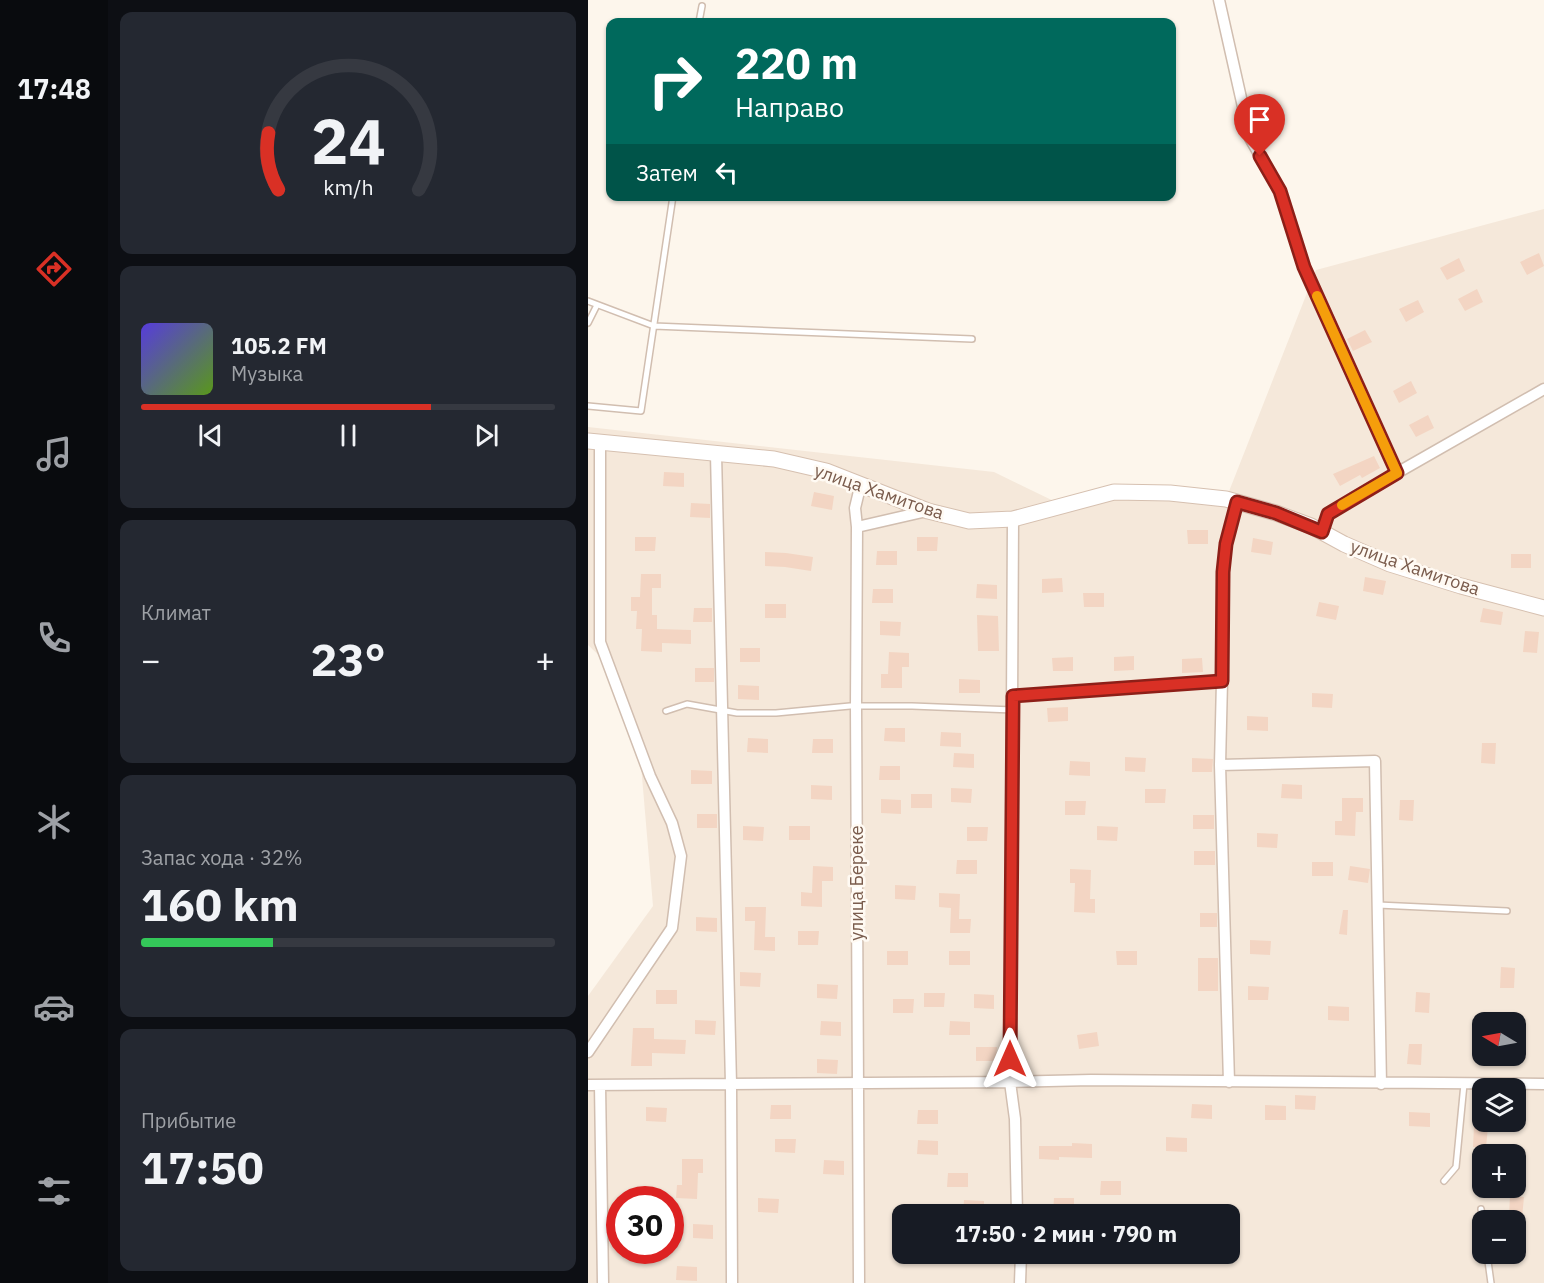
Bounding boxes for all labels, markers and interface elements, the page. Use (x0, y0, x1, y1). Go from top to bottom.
text: 220 m (735, 36, 858, 91)
icon: right (636, 42, 714, 120)
text: 17:48 (17, 71, 91, 106)
text: Направо (735, 89, 844, 124)
pin (1234, 94, 1285, 156)
text: 24 (311, 100, 385, 181)
icon: arrive (1243, 103, 1276, 136)
icon: left (710, 156, 743, 189)
text: Затем (636, 158, 698, 187)
text: km/h (323, 173, 373, 201)
icon: directions (33, 248, 75, 290)
text: 105.2 FM (231, 331, 327, 360)
text: Музыка (231, 360, 303, 387)
icon: previous (194, 419, 227, 452)
icon: pause (332, 419, 365, 452)
icon: next (470, 419, 503, 452)
icon: music (33, 433, 75, 475)
street label: улица Хамитова (811, 459, 947, 525)
street label: улица Хамитова (1347, 535, 1483, 601)
text: Климат (141, 599, 211, 626)
icon: phone (33, 617, 75, 659)
text: 23° (310, 630, 386, 688)
text: − (141, 638, 161, 681)
text: + (535, 638, 555, 681)
icon: climate (33, 801, 75, 843)
street label: улица Береке (845, 825, 868, 941)
text: Запас хода · 32% (141, 844, 303, 871)
text: 160 km (141, 875, 299, 933)
icon: car (33, 986, 75, 1028)
north arrow (1472, 1012, 1526, 1066)
map controls (1472, 1012, 1526, 1264)
position arrow (978, 1027, 1042, 1091)
button: layers (1472, 1078, 1526, 1132)
text: Прибытие (141, 1107, 236, 1134)
text: 17:50 (141, 1138, 264, 1196)
button: + (1472, 1144, 1526, 1198)
icon: filters (33, 1170, 75, 1212)
speed limit sign: 30 (606, 1186, 684, 1264)
button: − (1472, 1210, 1526, 1264)
text: 17:50 · 2 мин · 790 m (955, 1219, 1177, 1248)

